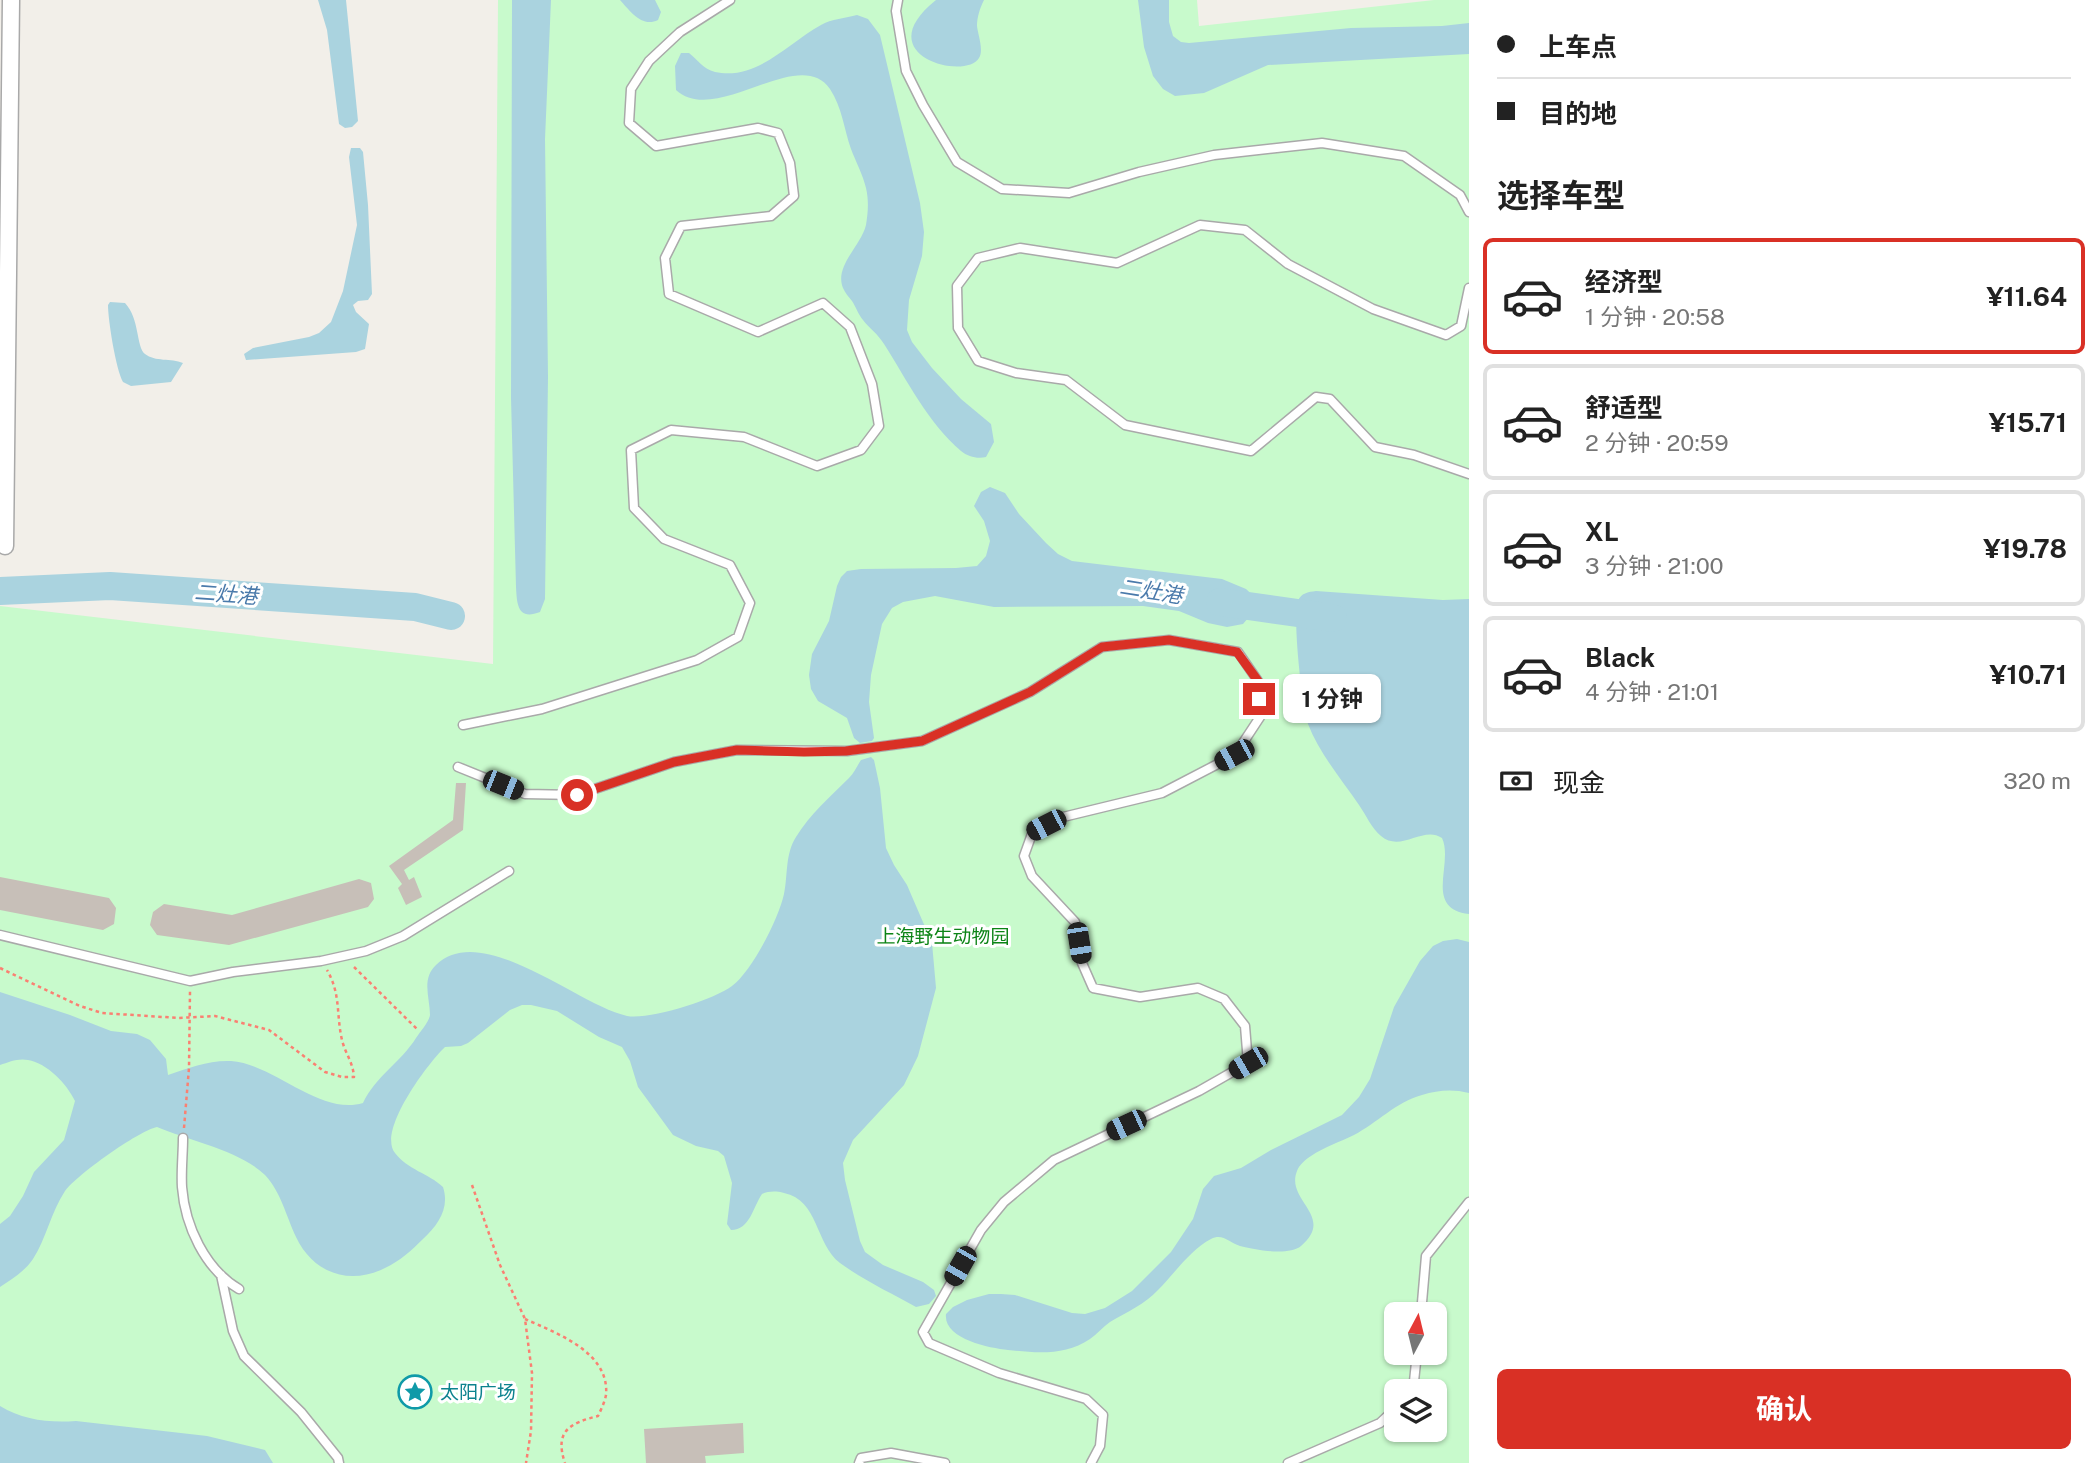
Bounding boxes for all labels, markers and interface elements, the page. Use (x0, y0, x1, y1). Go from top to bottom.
text: 上车点 (1539, 31, 1617, 62)
text: 目的地 (1539, 98, 1617, 129)
text: 选择车型 (1497, 177, 1625, 214)
icon: car (1501, 265, 1564, 328)
text: 经济型 (1585, 266, 1663, 297)
text: ¥11.64 (1986, 281, 2067, 312)
text: 1 分钟 · 20:58 (1585, 303, 1725, 330)
icon: car (1501, 391, 1564, 454)
text: 舒适型 (1585, 392, 1663, 423)
text: ¥15.71 (1989, 407, 2067, 438)
text: 2 分钟 · 20:59 (1585, 429, 1729, 456)
text: XL (1585, 516, 1619, 547)
icon: car (1501, 517, 1564, 580)
text: ¥19.78 (1983, 533, 2067, 564)
text: 3 分钟 · 21:00 (1585, 552, 1724, 579)
water label: 二灶港 (1118, 574, 1187, 609)
water label: 二灶港 (194, 579, 261, 609)
text: Black (1585, 642, 1655, 673)
icon: car (1501, 643, 1564, 706)
text: ¥10.71 (1989, 659, 2067, 690)
callout: 1 分钟 (1284, 674, 1382, 724)
text: 4 分钟 · 21:01 (1585, 678, 1719, 705)
route end (1243, 683, 1275, 715)
text: 1 分钟 (1301, 685, 1363, 712)
car (1211, 736, 1258, 774)
icon: cash (1497, 762, 1535, 800)
car (480, 767, 527, 803)
text: 现金 (1553, 767, 1605, 798)
text: 320 m (2003, 767, 2071, 794)
route start (561, 779, 593, 811)
car (1023, 806, 1070, 844)
car (1066, 921, 1093, 965)
park label: 上海野生动物园 (876, 925, 1010, 947)
car (1225, 1043, 1272, 1083)
car (1103, 1107, 1150, 1143)
car (941, 1243, 980, 1289)
north arrow (1384, 1302, 1447, 1365)
map controls (1384, 1302, 1447, 1442)
button: 确认 (1497, 1369, 2071, 1449)
place icon: 太阳广场 (396, 1373, 434, 1411)
button: layers (1384, 1379, 1447, 1442)
place label: 太阳广场 (440, 1381, 516, 1403)

